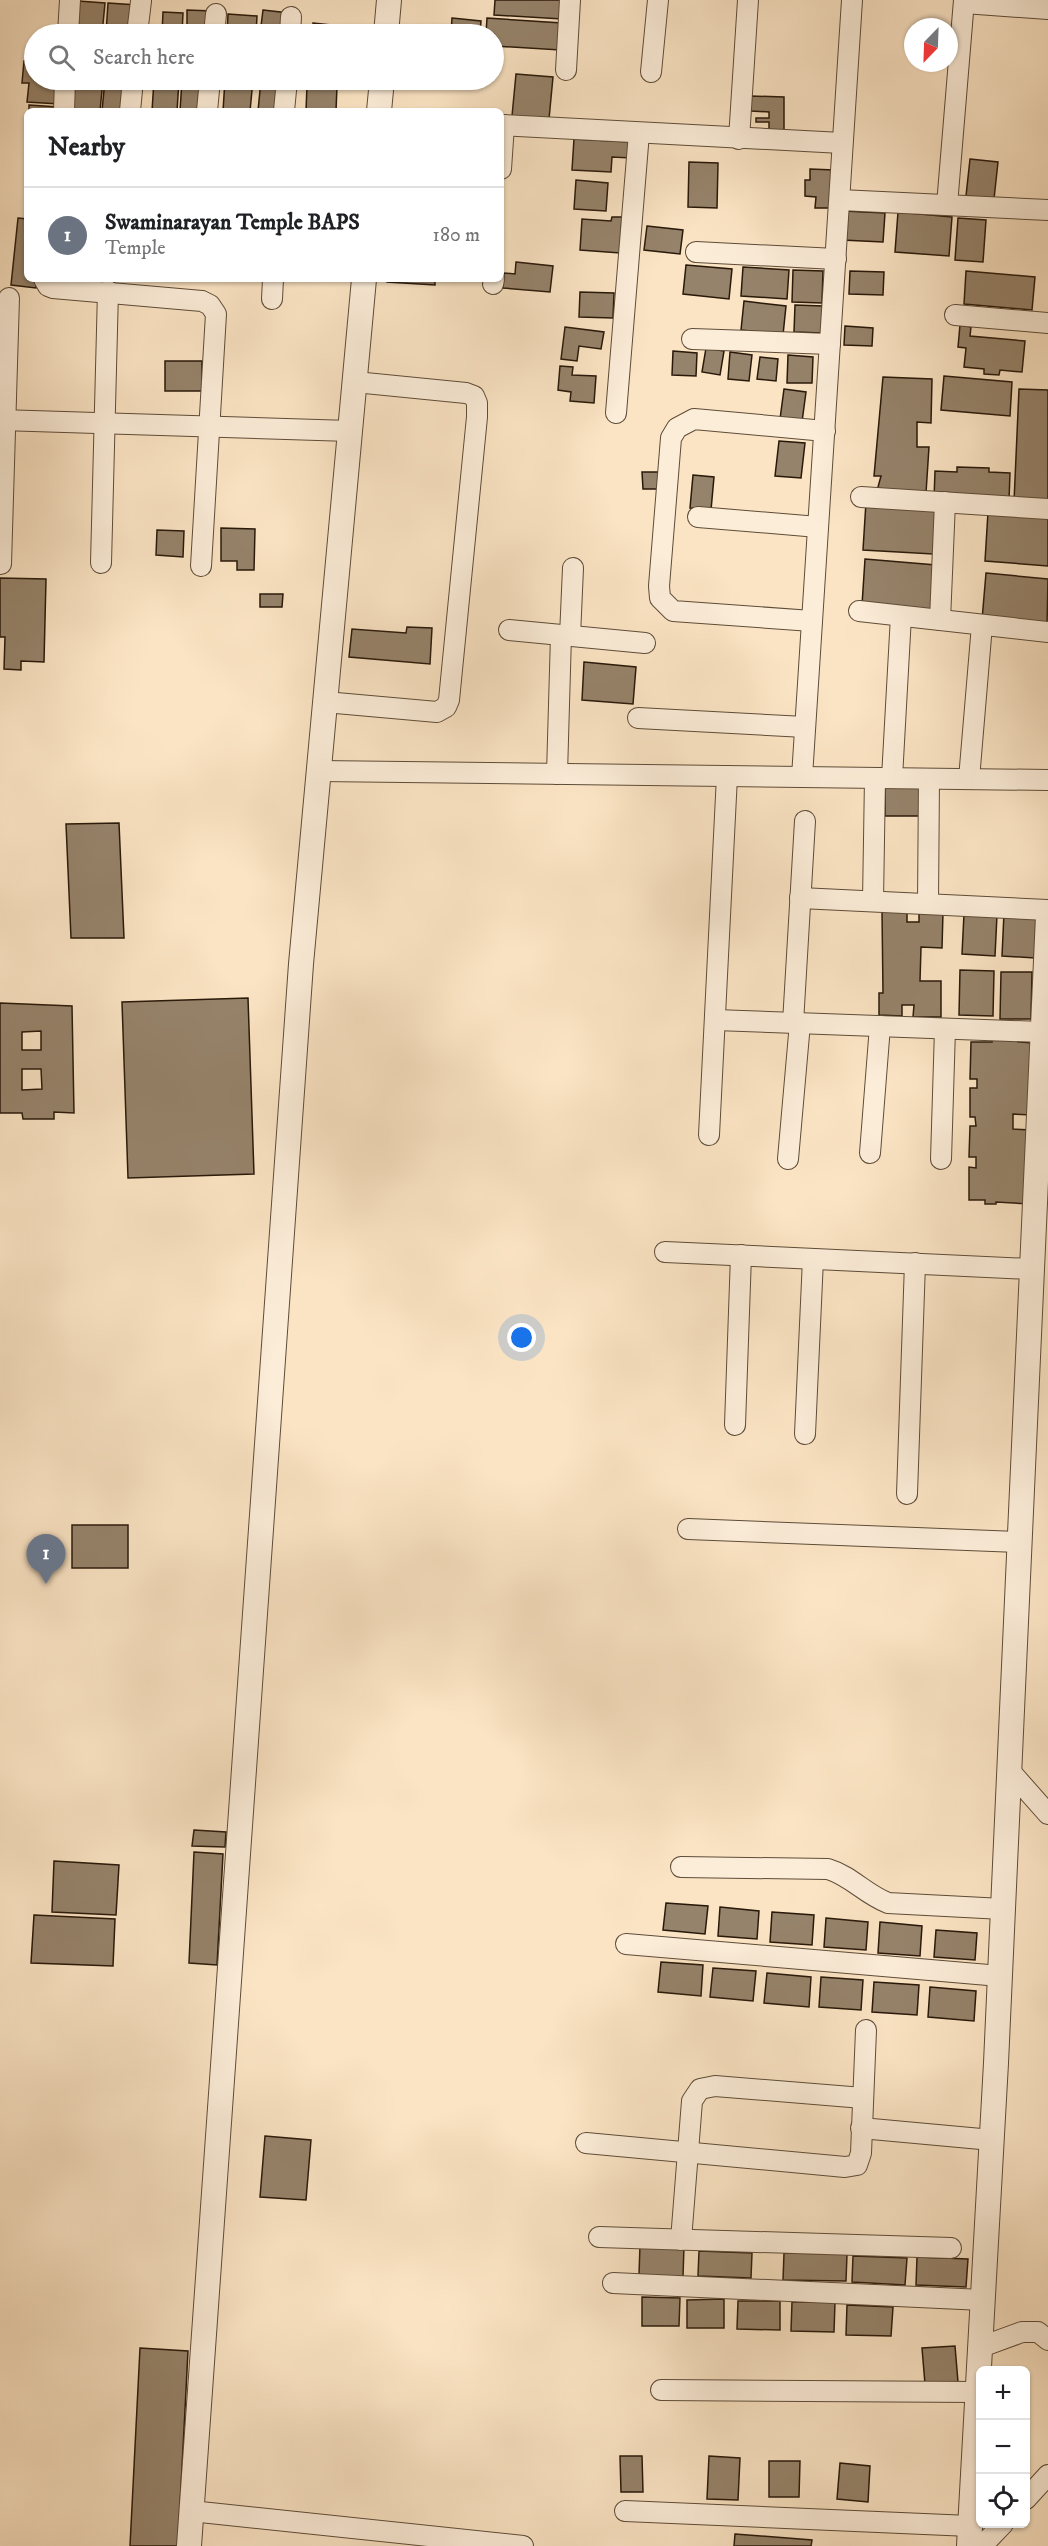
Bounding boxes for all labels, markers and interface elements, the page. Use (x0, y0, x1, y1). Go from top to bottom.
north arrow (904, 18, 958, 72)
search box (24, 24, 504, 90)
icon: search (45, 41, 78, 74)
text: Search here (93, 44, 195, 71)
text: Nearby (48, 131, 125, 164)
text: Swaminarayan Temple BAPS (105, 209, 360, 236)
text: 1 (64, 223, 71, 248)
text: 180 m (433, 223, 480, 248)
text: Temple (105, 236, 166, 261)
your location (507, 1323, 536, 1352)
pin: 1 (26, 1534, 66, 1584)
map controls (976, 2366, 1030, 2528)
button: + (976, 2366, 1030, 2420)
button: − (976, 2420, 1030, 2474)
button: locate (976, 2474, 1030, 2528)

